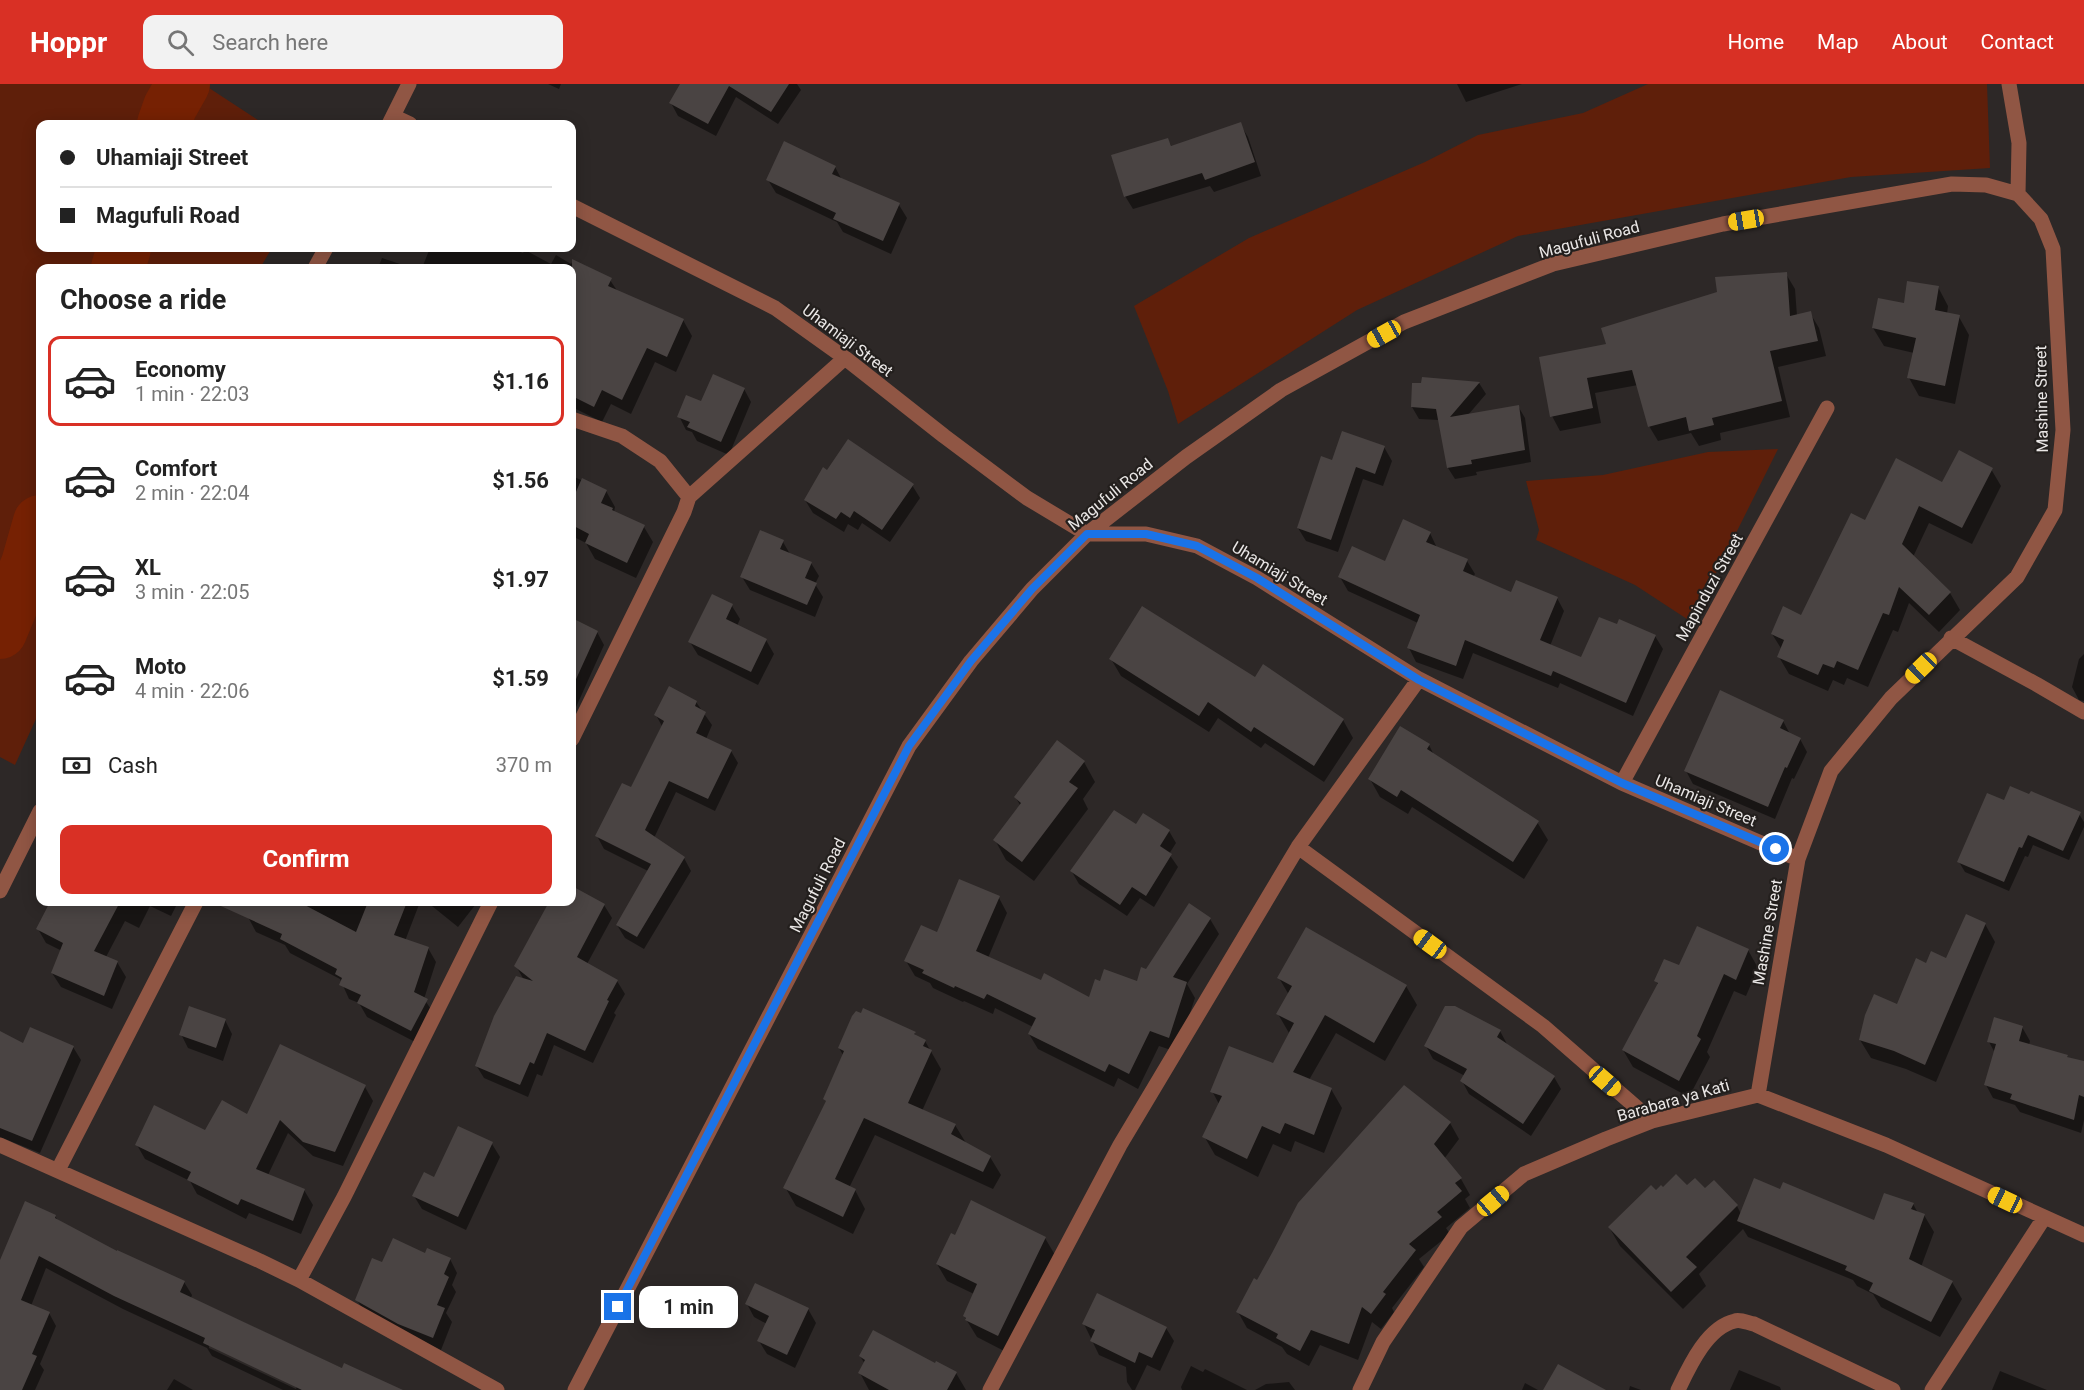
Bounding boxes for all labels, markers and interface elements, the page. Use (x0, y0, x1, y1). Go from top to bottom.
search box (143, 15, 563, 69)
text: Hoppr (30, 26, 107, 59)
icon: search (164, 26, 197, 59)
text: Search here (212, 30, 328, 55)
text: Home (1728, 30, 1784, 54)
text: Map (1817, 30, 1859, 54)
text: About (1892, 30, 1948, 54)
text: Contact (1981, 30, 2054, 54)
text: Uhamiaji Street (96, 145, 248, 170)
text: Magufuli Road (96, 203, 240, 228)
car (1727, 208, 1765, 232)
street label: Magufuli Road (1537, 217, 1641, 262)
text: Choose a ride (60, 284, 226, 316)
street label: Uhamiaji Street (799, 300, 897, 381)
car (1364, 317, 1404, 351)
street label: Mashine Street (2031, 345, 2052, 453)
icon: car (63, 354, 117, 408)
text: Economy (135, 357, 226, 382)
text: $1.16 (492, 369, 549, 394)
text: 1 min · 22:03 (135, 382, 250, 406)
icon: car (63, 453, 117, 507)
street label: Magufuli Road (1064, 454, 1156, 534)
text: Comfort (135, 456, 217, 481)
text: $1.56 (492, 468, 549, 493)
text: 2 min · 22:04 (135, 481, 250, 505)
street label: Mapinduzi Street (1672, 530, 1747, 644)
street label: Uhamiaji Street (1228, 537, 1331, 609)
icon: car (63, 552, 117, 606)
text: XL (135, 555, 161, 580)
text: $1.97 (492, 567, 549, 592)
text: 3 min · 22:05 (135, 580, 250, 604)
car (1902, 649, 1940, 687)
icon: car (63, 651, 117, 705)
text: Moto (135, 654, 186, 679)
text: $1.59 (492, 666, 549, 691)
text: 4 min · 22:06 (135, 679, 250, 703)
icon: cash (60, 749, 93, 782)
text: Cash (108, 753, 158, 778)
text: 370 m (496, 753, 552, 777)
street label: Uhamiaji Street (1652, 771, 1759, 830)
button: Confirm (60, 825, 552, 894)
street label: Magufuli Road (786, 835, 849, 936)
route start (1762, 835, 1789, 862)
street label: Mashine Street (1749, 878, 1786, 986)
car (1410, 926, 1450, 962)
car (1586, 1062, 1624, 1100)
street label: Barabara ya Kati (1615, 1075, 1731, 1126)
car (1473, 1183, 1513, 1219)
car (1985, 1184, 2025, 1216)
callout: 1 min (639, 1286, 738, 1328)
route end (604, 1293, 631, 1320)
text: 1 min (663, 1295, 714, 1319)

